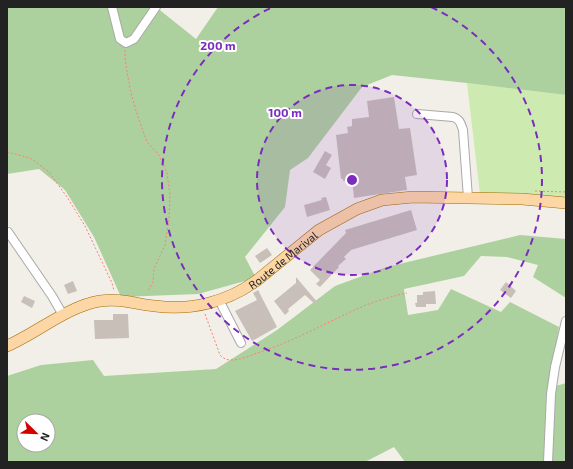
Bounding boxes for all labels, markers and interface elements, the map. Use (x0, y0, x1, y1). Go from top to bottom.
text: 200 m (200, 38, 236, 52)
text: 100 m (268, 105, 302, 119)
centre of rings (345, 173, 359, 187)
street label: Route de Marival (246, 227, 320, 291)
north arrow (16, 413, 56, 453)
text: N (38, 431, 53, 443)

